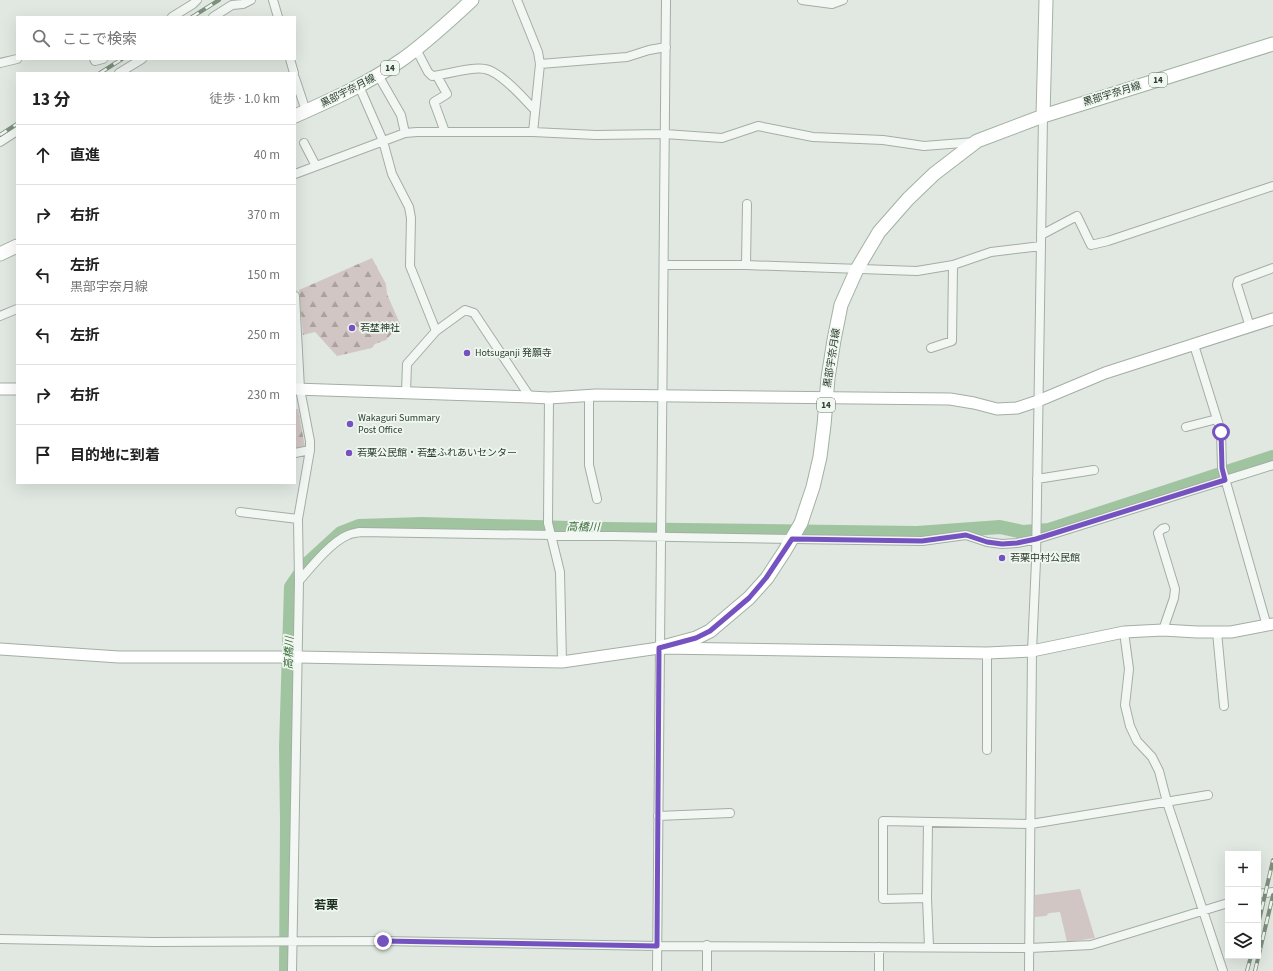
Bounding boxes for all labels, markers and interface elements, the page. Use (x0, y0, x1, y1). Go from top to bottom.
search box (16, 16, 296, 60)
icon: search (30, 27, 52, 49)
text: ここで検索 (62, 29, 137, 50)
road number: 14 (381, 61, 399, 75)
street label: 黒部宇奈月線 (318, 71, 378, 111)
road number: 14 (1149, 73, 1167, 87)
street label: 黒部宇奈月線 (1081, 79, 1143, 109)
text: 13 分 (32, 88, 70, 112)
text: 徒歩 · 1.0 km (210, 90, 280, 108)
icon: ahead (32, 144, 54, 166)
text: 直進 (70, 145, 100, 166)
text: 40 m (254, 146, 280, 164)
icon: right (32, 204, 54, 226)
text: 右折 (70, 205, 100, 226)
text: 370 m (247, 206, 280, 224)
text: 左折 (70, 255, 100, 276)
icon: left (32, 264, 54, 286)
text: 150 m (247, 266, 280, 284)
text: 黒部宇奈月線 (70, 278, 148, 296)
place label: 若埜神社 (360, 321, 400, 335)
marker: 若埜神社 (347, 323, 357, 333)
icon: left (32, 324, 54, 346)
text: 左折 (70, 325, 100, 346)
text: 250 m (247, 326, 280, 344)
street label: 黒部宇奈月線 (820, 327, 844, 389)
place label: Hotsuganji 発願寺 (475, 346, 552, 360)
marker: Hotsuganji 発願寺 (462, 348, 472, 358)
icon: right (32, 384, 54, 406)
text: 右折 (70, 385, 100, 406)
text: 230 m (247, 386, 280, 404)
road number: 14 (817, 398, 835, 412)
place label: Wakaguri Summary Post Office (358, 411, 440, 437)
marker: Wakaguri Summary Post Office (345, 419, 355, 429)
route start (1212, 423, 1230, 441)
icon: arrive (32, 444, 54, 466)
text: 目的地に到着 (70, 445, 160, 466)
place label: 若栗公民館・若埜ふれあいセンター (357, 446, 517, 460)
marker: 若栗公民館・若埜ふれあいセンター (344, 448, 354, 458)
water label: 高橋川 (566, 519, 601, 535)
place label: 若栗中村公民館 (1010, 551, 1080, 565)
marker: 若栗中村公民館 (997, 553, 1007, 563)
water label: 高橋川 (281, 635, 297, 670)
map controls (1225, 851, 1261, 959)
button: + (1225, 851, 1261, 887)
button: − (1225, 887, 1261, 923)
district label: 若栗 (314, 897, 338, 914)
button: layers (1225, 923, 1261, 959)
route end (374, 932, 392, 950)

